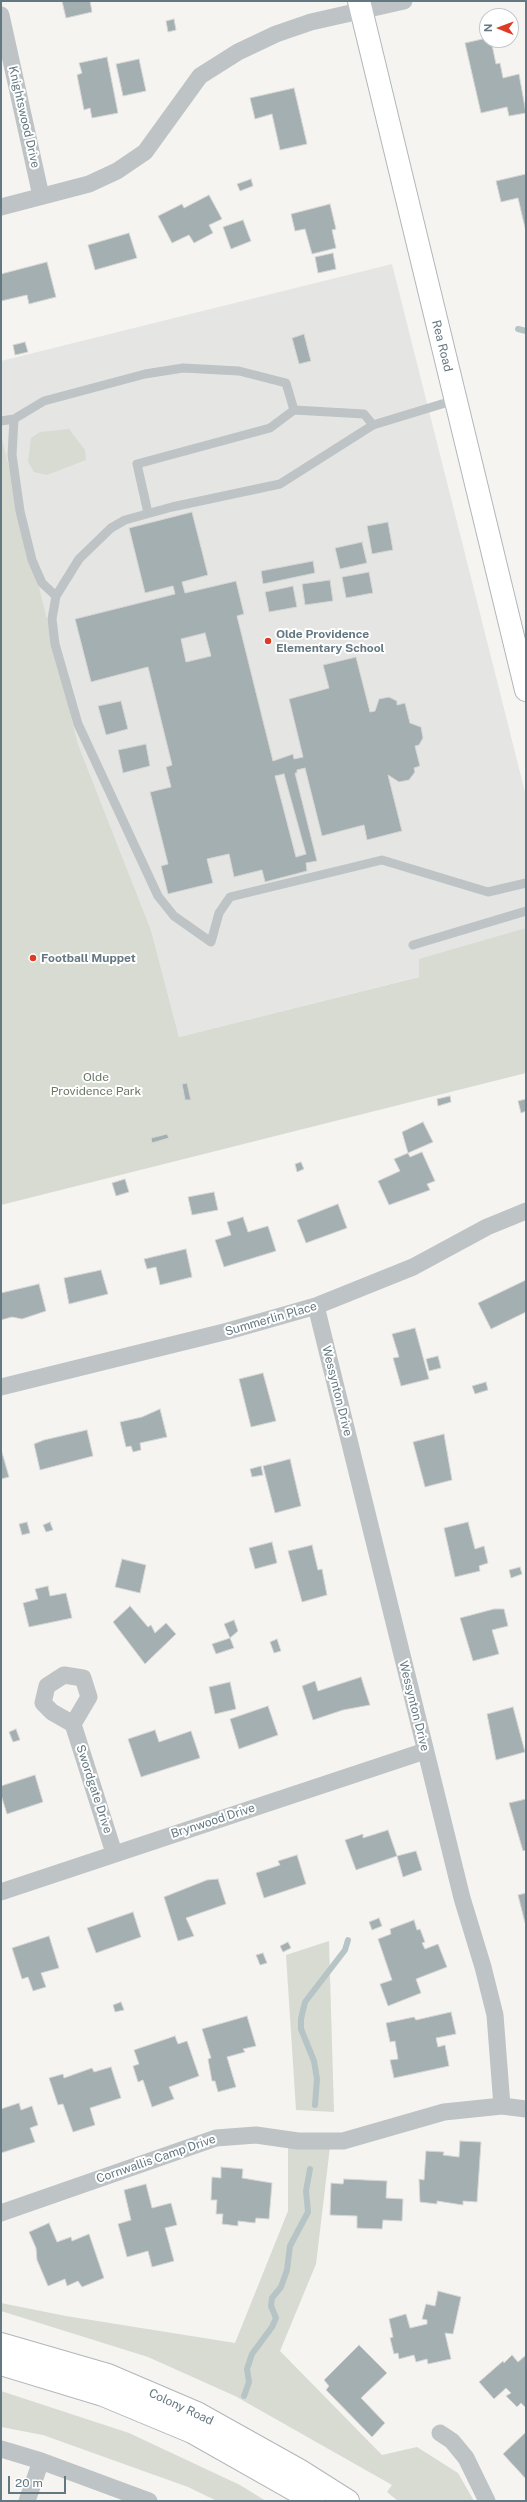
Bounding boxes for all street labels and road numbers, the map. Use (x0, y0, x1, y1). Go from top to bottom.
street label: Knightswood Drive (5, 64, 43, 170)
street label: Rea Road (429, 319, 455, 373)
street label: Summerlin Place (223, 1299, 319, 1339)
street label: Wessynton Drive (319, 1344, 355, 1438)
street label: Wessynton Drive (396, 1659, 432, 1753)
street label: Swordgate Drive (73, 1743, 115, 1835)
street label: Brynwood Drive (169, 1801, 257, 1841)
street label: Cornwallis Camp Drive (94, 2132, 218, 2186)
street label: Colony Road (146, 2386, 216, 2428)

